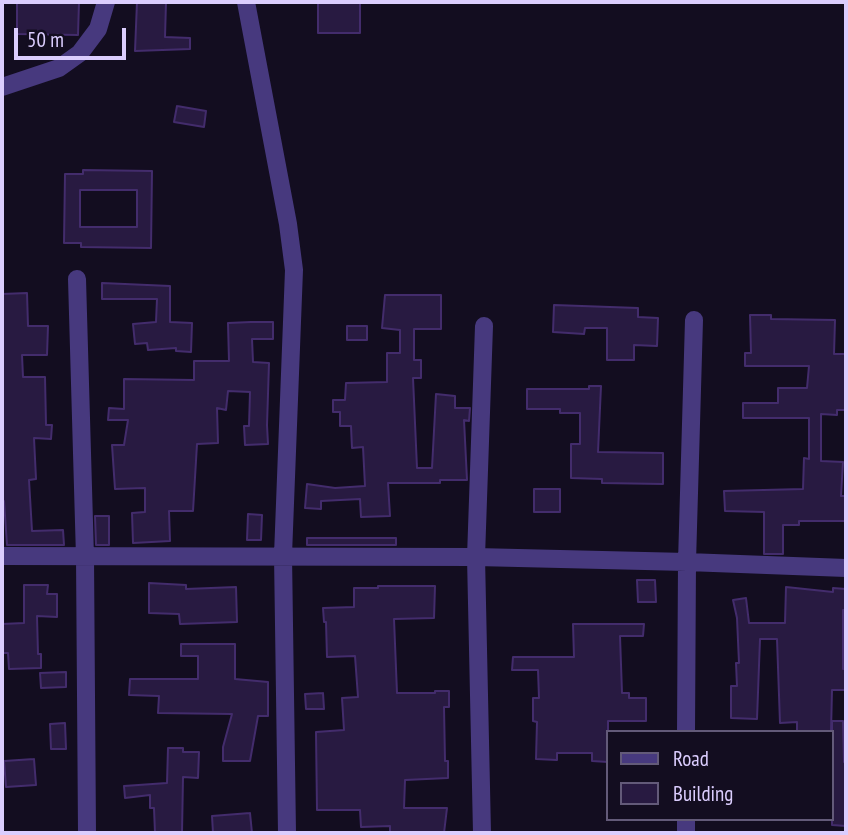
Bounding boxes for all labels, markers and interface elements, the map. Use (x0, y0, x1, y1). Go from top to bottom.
scale bar (18, 14, 130, 58)
text: 50 m (27, 26, 64, 53)
legend (606, 730, 834, 821)
text: Road (673, 745, 709, 772)
text: Building (673, 780, 733, 807)

